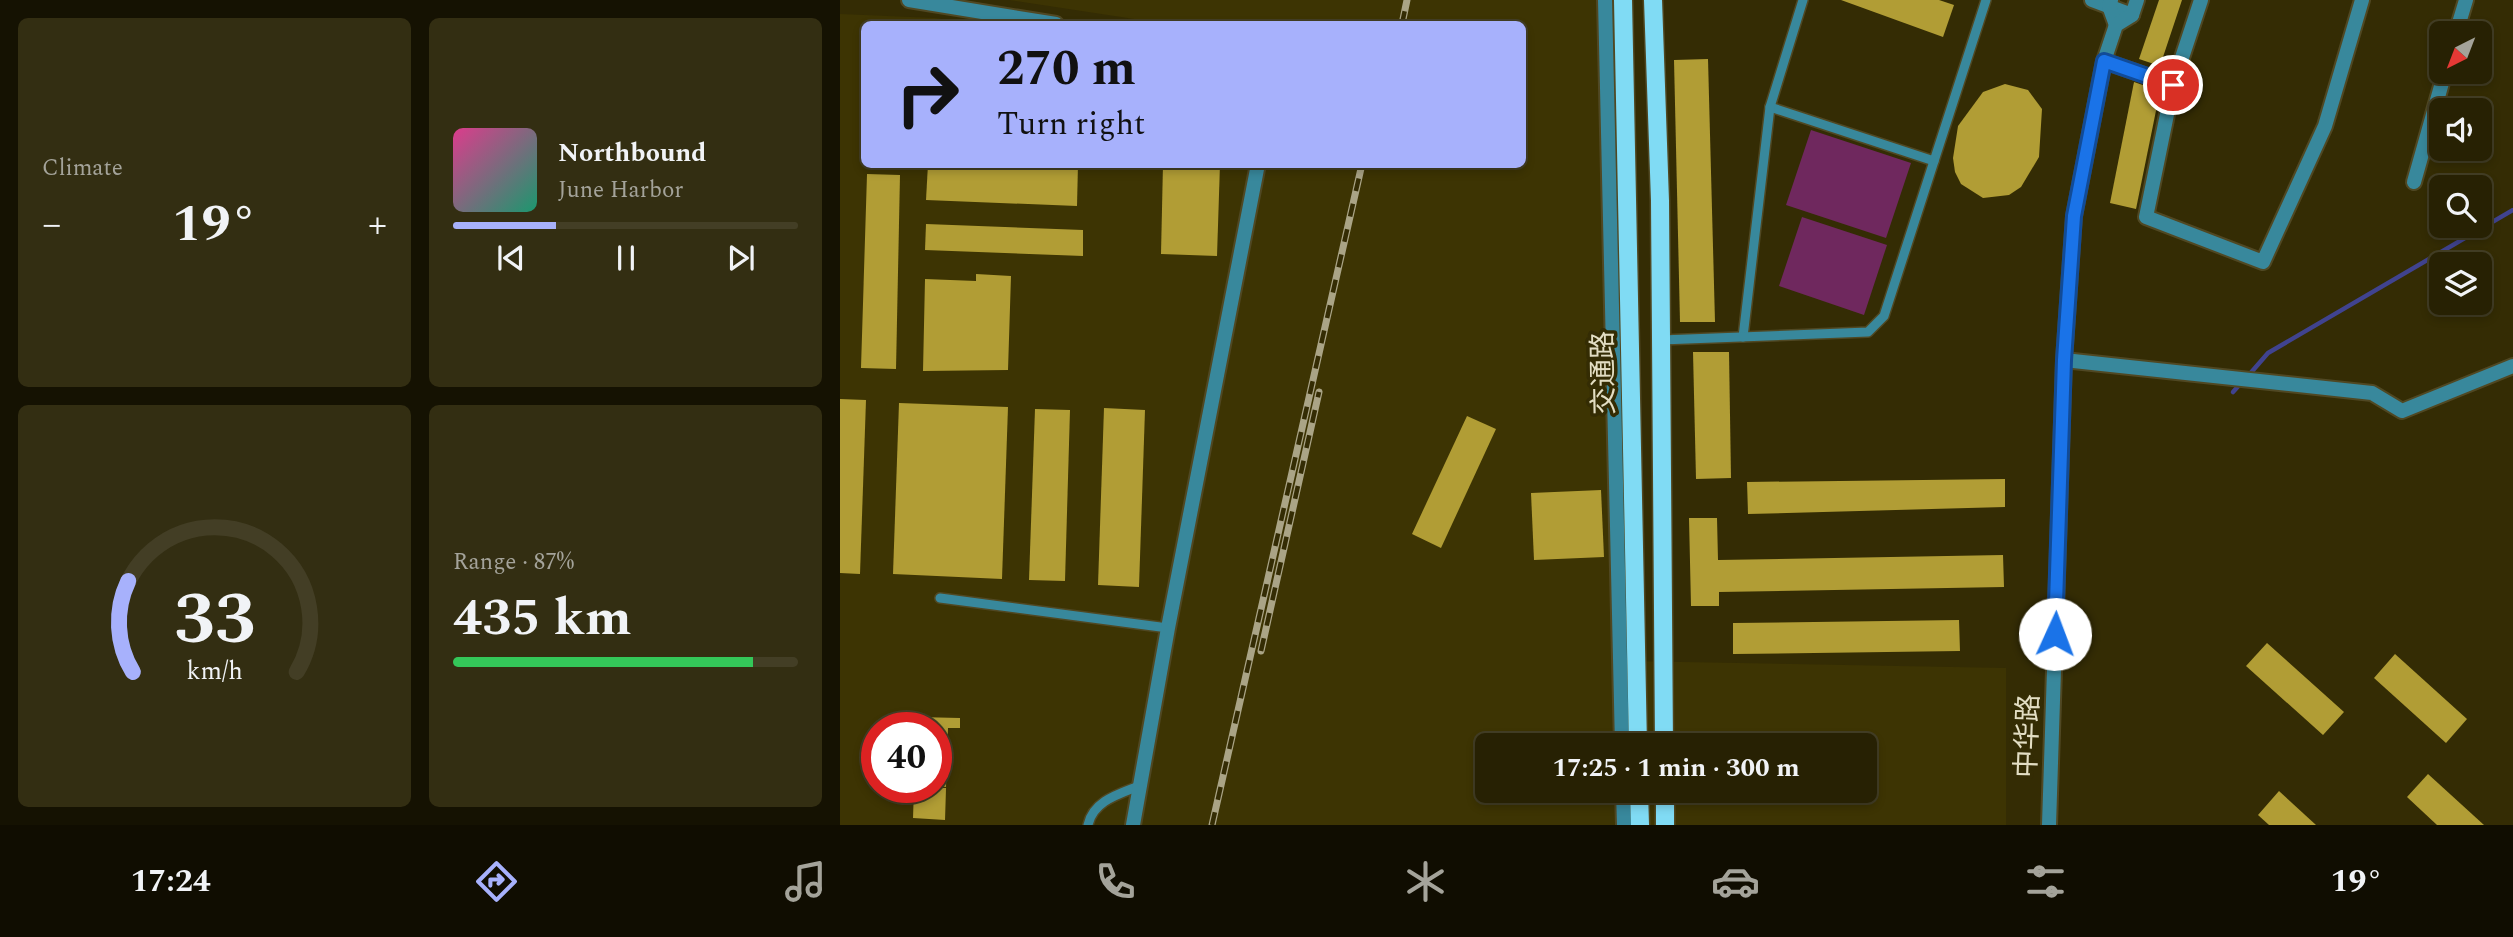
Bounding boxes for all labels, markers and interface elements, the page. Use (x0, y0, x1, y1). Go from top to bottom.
north arrow (2429, 21, 2492, 84)
map controls (2429, 21, 2492, 315)
text: 270 m (997, 32, 1136, 107)
icon: right (882, 49, 973, 140)
pin (2143, 55, 2203, 115)
icon: arrive (2154, 66, 2192, 104)
button: sound (2429, 98, 2492, 161)
text: Turn right (997, 100, 1145, 149)
text: Northbound (558, 133, 706, 173)
text: Climate (42, 151, 123, 186)
text: June Harbor (558, 173, 683, 208)
button: search (2429, 175, 2492, 238)
text: 19° (172, 185, 257, 264)
text: − (42, 196, 61, 254)
text: + (368, 196, 387, 254)
icon: previous (492, 239, 530, 277)
icon: pause (607, 239, 645, 277)
icon: next (722, 239, 760, 277)
button: layers (2429, 252, 2492, 315)
street label: 交通路 (1582, 331, 1626, 415)
text: Range · 87% (453, 545, 574, 580)
text: 33 (174, 565, 255, 676)
text: 435 km (453, 579, 632, 658)
position arrow (2018, 597, 2092, 671)
text: km/h (186, 653, 243, 691)
street label: 中华路 (2005, 693, 2051, 779)
speed limit sign: 40 (861, 712, 952, 803)
text: 17:25 · 1 min · 300 m (1552, 748, 1800, 788)
text: 17:24 (130, 857, 211, 906)
icon: directions (472, 857, 521, 906)
icon: music (781, 857, 830, 906)
icon: phone (1091, 857, 1140, 906)
icon: climate (1401, 857, 1450, 906)
icon: car (1711, 857, 1760, 906)
icon: filters (2021, 857, 2070, 906)
text: 19° (2331, 857, 2383, 906)

